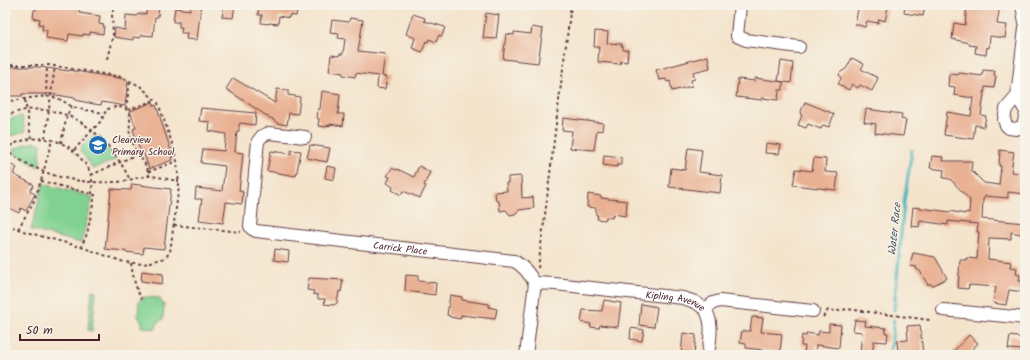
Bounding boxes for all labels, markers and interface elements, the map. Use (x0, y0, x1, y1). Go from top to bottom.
place label: Clearview Primary School (112, 132, 175, 160)
school or university icon: Clearview Primary School (87, 134, 109, 156)
water label: Water Race (883, 201, 907, 256)
street label: Carrick Place (372, 238, 429, 260)
street label: Kipling Avenue (645, 287, 709, 316)
scale bar (20, 316, 99, 342)
text: 50 m (26, 321, 53, 340)

